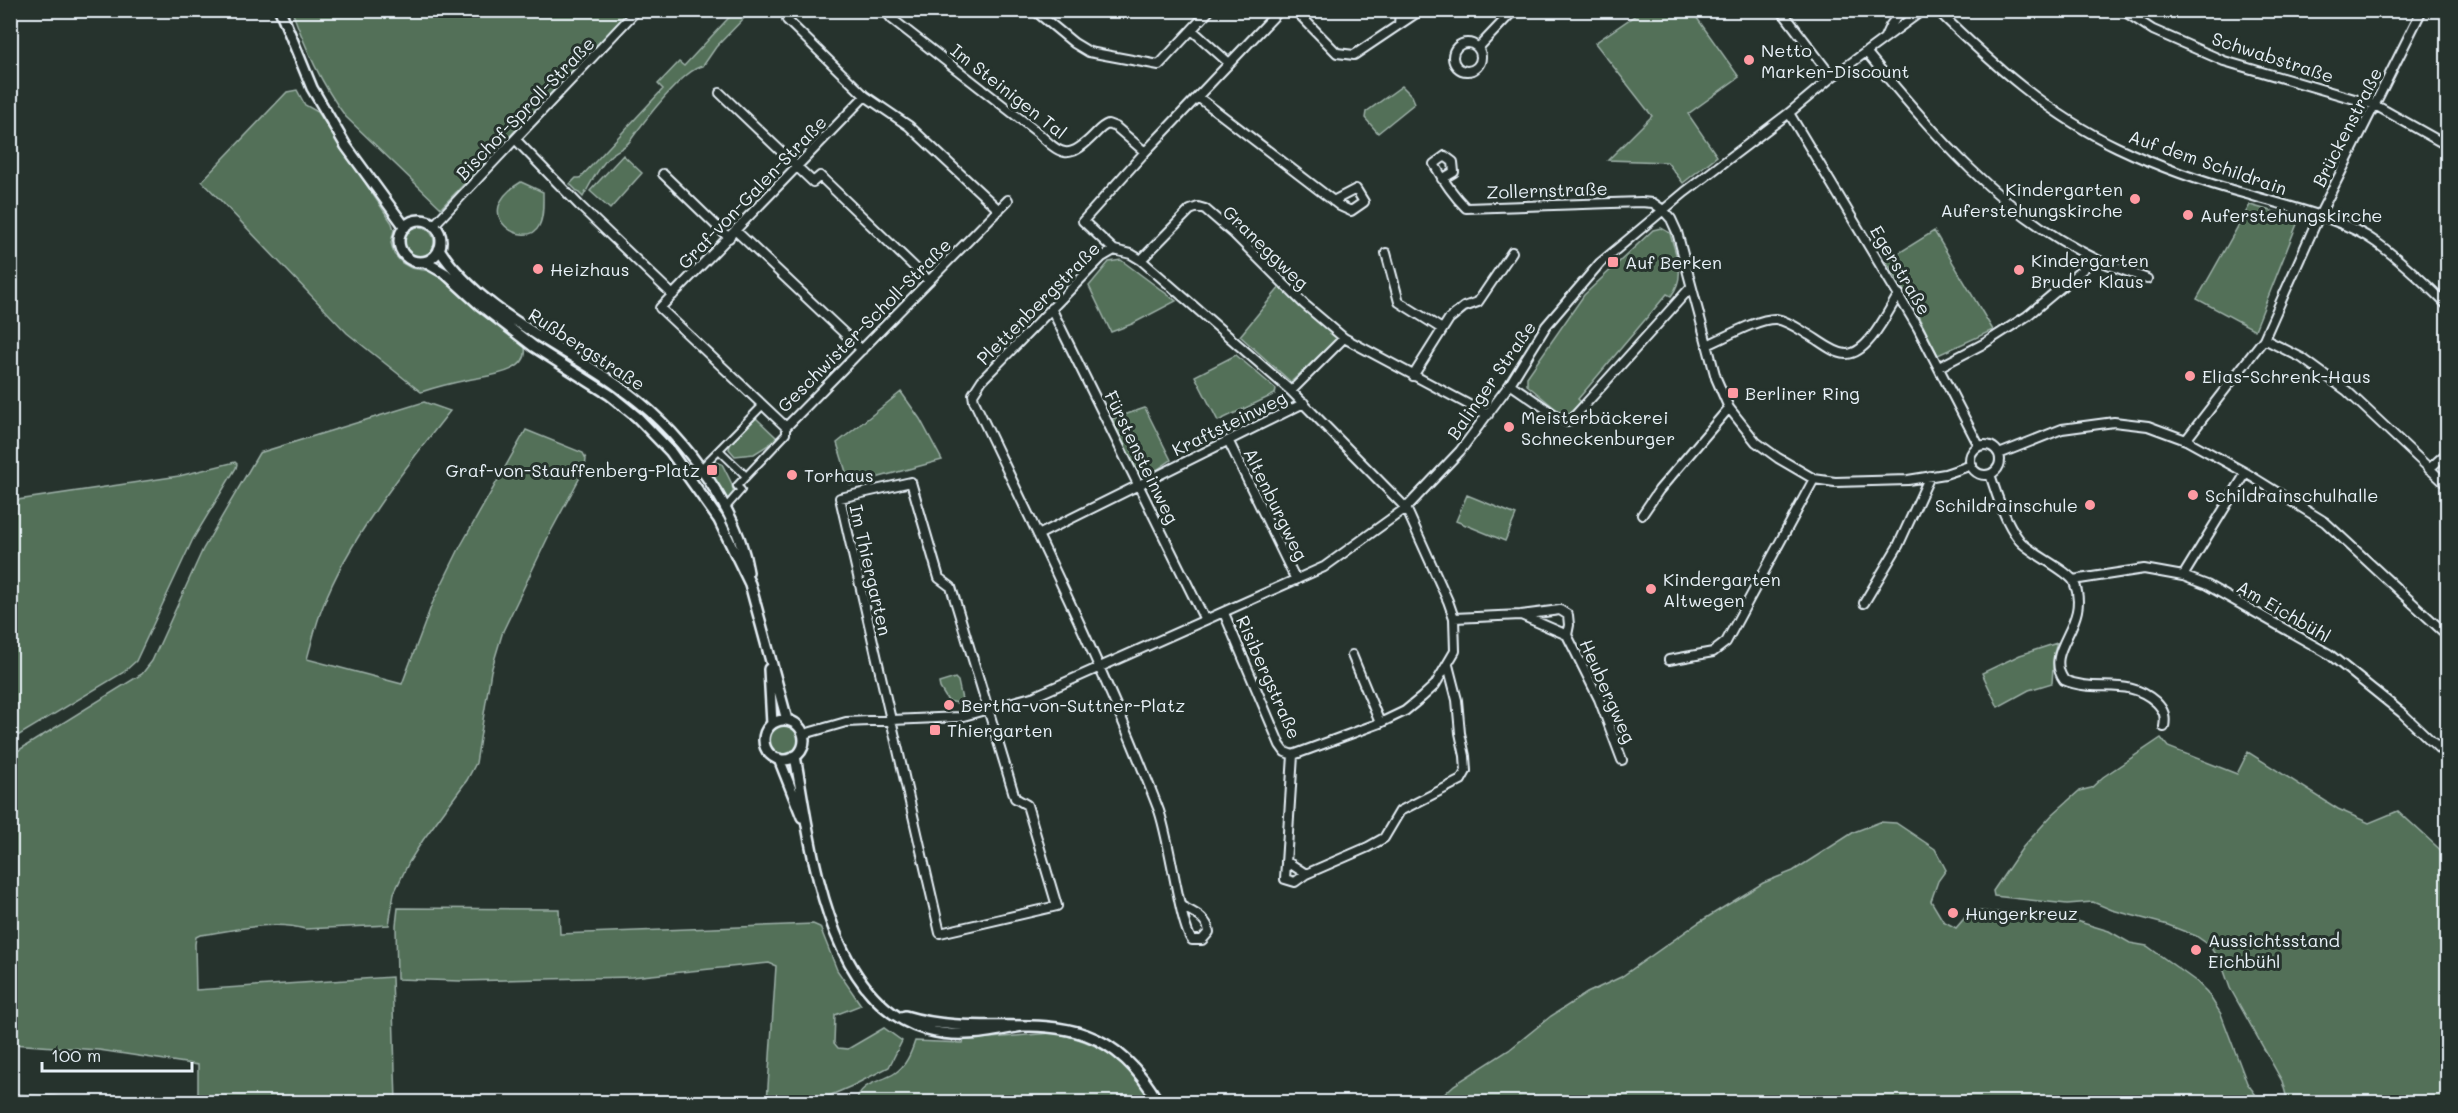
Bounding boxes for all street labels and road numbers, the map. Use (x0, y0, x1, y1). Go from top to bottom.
street label: Schwabstraße (2209, 26, 2337, 88)
street label: Bischof-Sproll-Straße (450, 31, 600, 185)
street label: Im Steinigen Tal (946, 38, 1072, 144)
street label: Brückenstraße (2307, 63, 2387, 191)
street label: Graf-von-Galen-Straße (672, 110, 832, 274)
street label: Auf dem Schildrain (2126, 124, 2290, 200)
street label: Zollernstraße (1486, 176, 1608, 204)
street label: Graneggweg (1218, 200, 1314, 294)
street label: Egerstraße (1865, 221, 1937, 319)
street label: Geschwister-Scholl-Straße (772, 233, 956, 417)
street label: Plettenbergstraße (971, 236, 1105, 370)
street label: Rußbergstraße (524, 302, 650, 396)
street label: Balinger Straße (1441, 316, 1541, 444)
street label: Kraftsteinweg (1168, 385, 1290, 461)
street label: Fürstensteinweg (1099, 386, 1185, 528)
street label: Altenburgweg (1238, 444, 1314, 564)
street label: Im Thiergarten (844, 502, 898, 638)
street label: Am Eichbühl (2232, 574, 2336, 648)
street label: Risibergstraße (1231, 611, 1307, 743)
street label: Heubergweg (1574, 635, 1642, 747)

